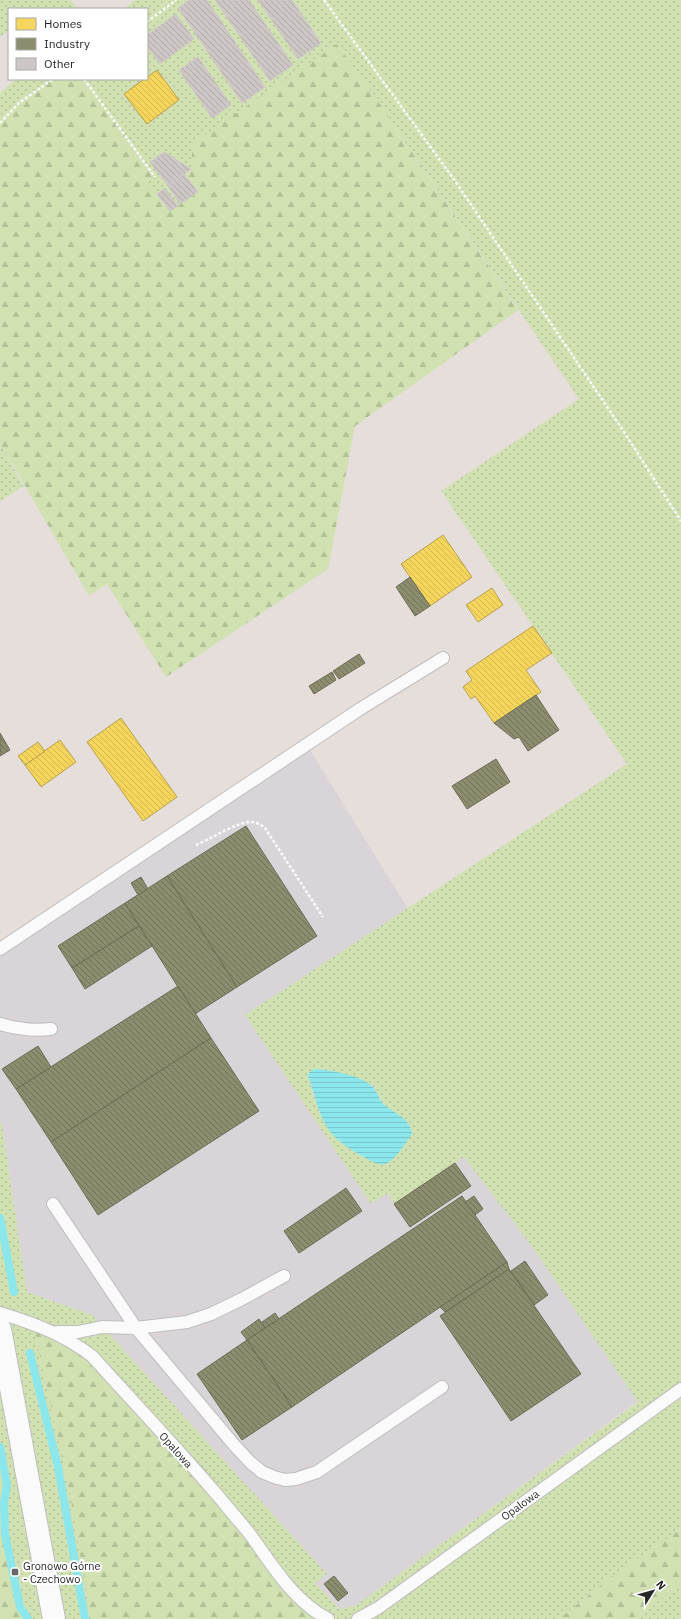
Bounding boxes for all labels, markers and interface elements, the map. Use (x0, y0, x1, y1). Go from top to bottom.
legend (8, 8, 148, 80)
text: Homes (44, 16, 82, 31)
text: Industry (44, 36, 90, 51)
text: Other (44, 56, 75, 71)
street label: Opalowa (156, 1429, 196, 1471)
street label: Opalowa (498, 1487, 542, 1523)
place label: Gronowo Górne - Czechowo (23, 1559, 100, 1586)
marker: Gronowo Górne - Czechowo (10, 1567, 20, 1577)
north arrow (633, 1571, 673, 1611)
text: N (653, 1578, 669, 1592)

